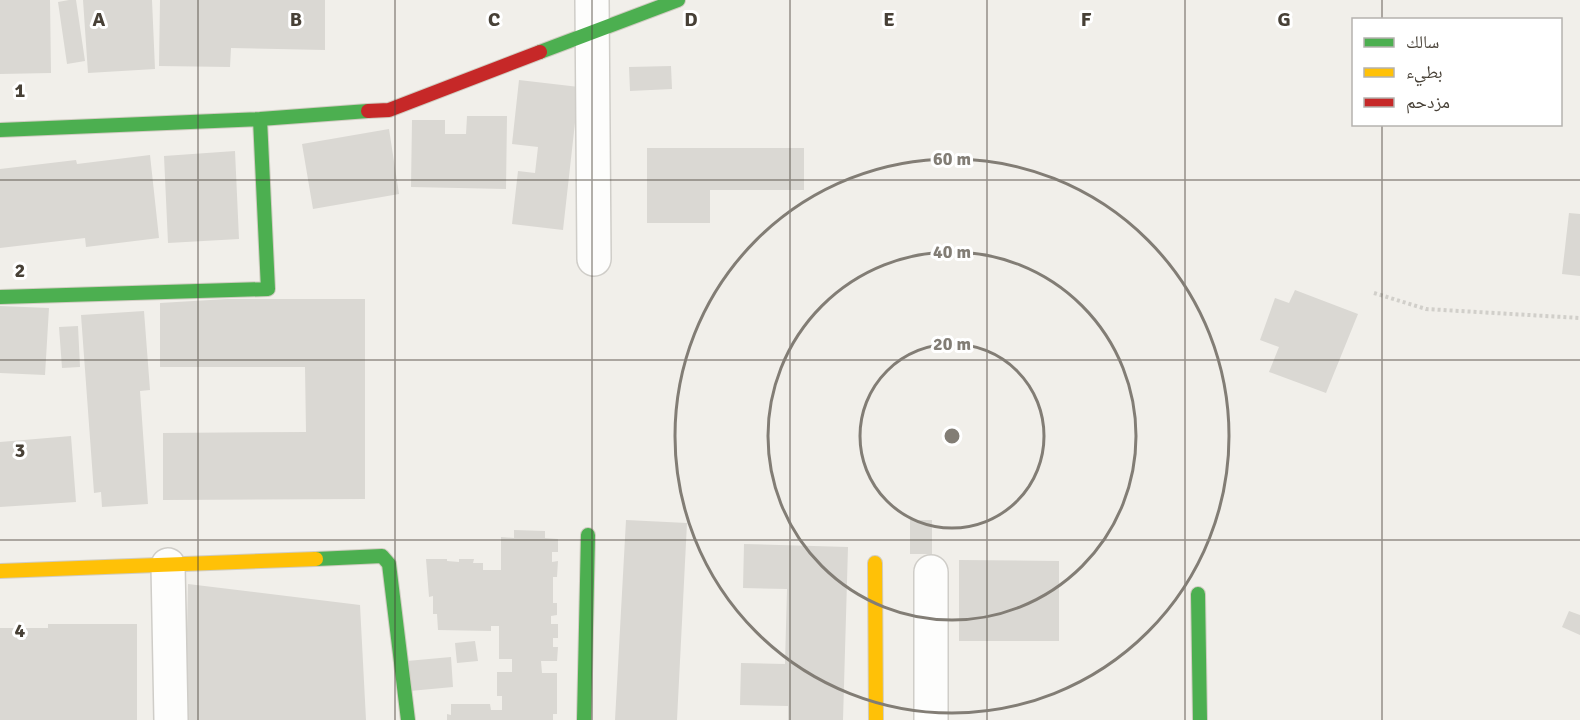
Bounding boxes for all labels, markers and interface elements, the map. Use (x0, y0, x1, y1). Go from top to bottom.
text: A (93, 7, 106, 32)
text: B (290, 7, 302, 32)
text: C (488, 7, 500, 32)
text: D (684, 7, 698, 32)
text: E (883, 7, 895, 32)
text: F (1081, 7, 1092, 32)
text: G (1277, 7, 1291, 32)
legend (1352, 18, 1562, 126)
text: سالك (1406, 31, 1439, 53)
text: بطيء (1406, 61, 1443, 87)
text: 1 (15, 78, 26, 103)
text: مزدحم (1406, 91, 1450, 114)
text: 60 m (933, 148, 971, 170)
text: 40 m (933, 241, 971, 263)
text: 2 (15, 258, 25, 283)
text: 20 m (933, 333, 971, 355)
centre of rings (942, 426, 962, 446)
text: 3 (15, 438, 25, 463)
text: 4 (15, 618, 26, 643)

